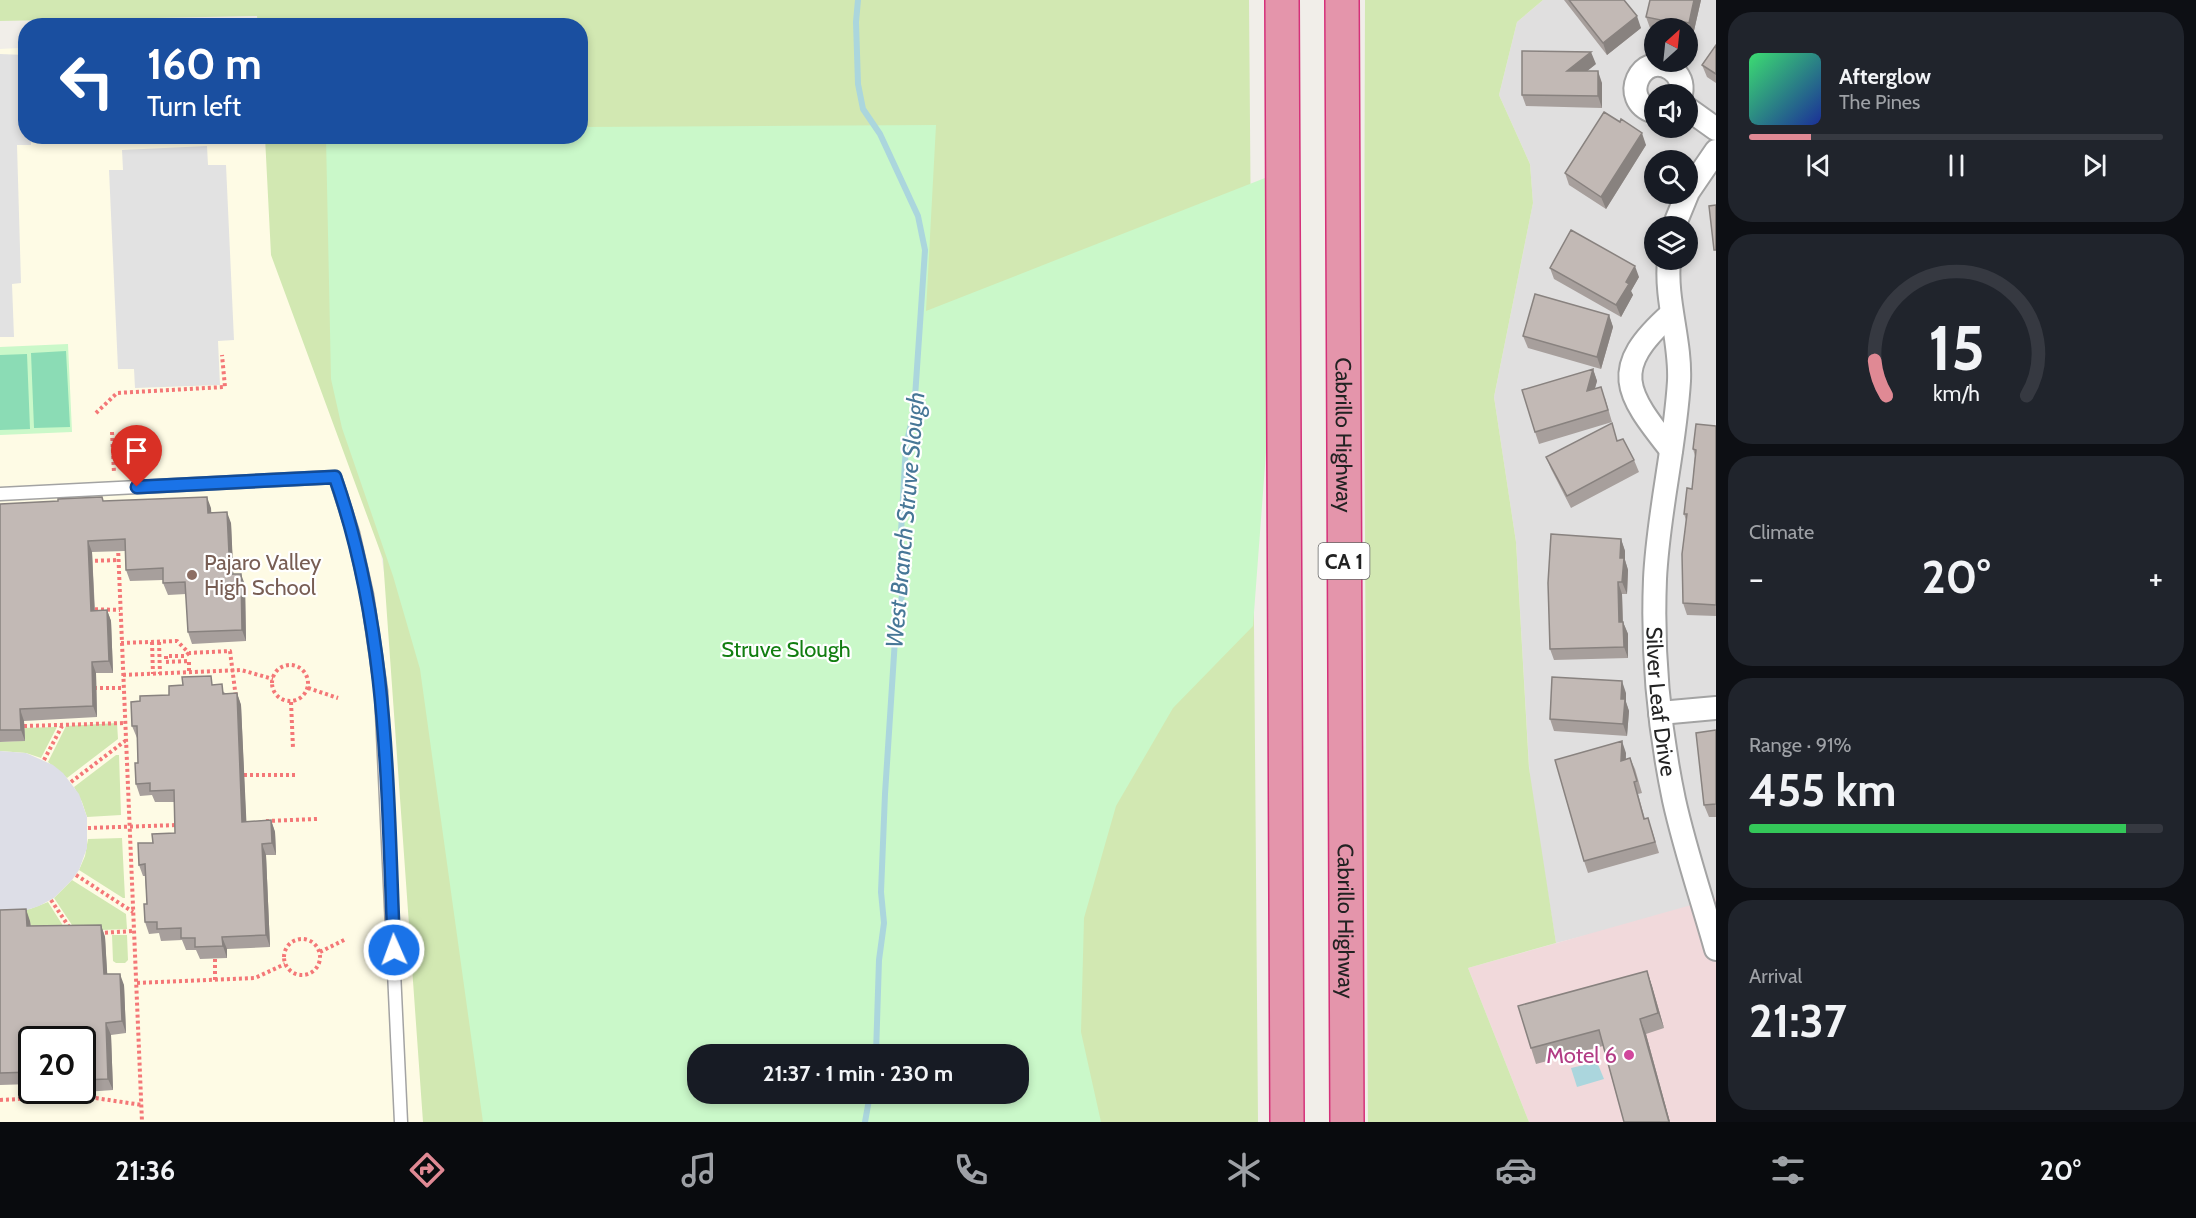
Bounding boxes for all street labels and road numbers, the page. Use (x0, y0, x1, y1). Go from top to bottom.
street label: Cabrillo Highway (1330, 357, 1358, 513)
road number: CA 1 (1318, 543, 1370, 579)
street label: Silver Leaf Drive (1641, 626, 1683, 778)
street label: Cabrillo Highway (1332, 843, 1360, 999)

